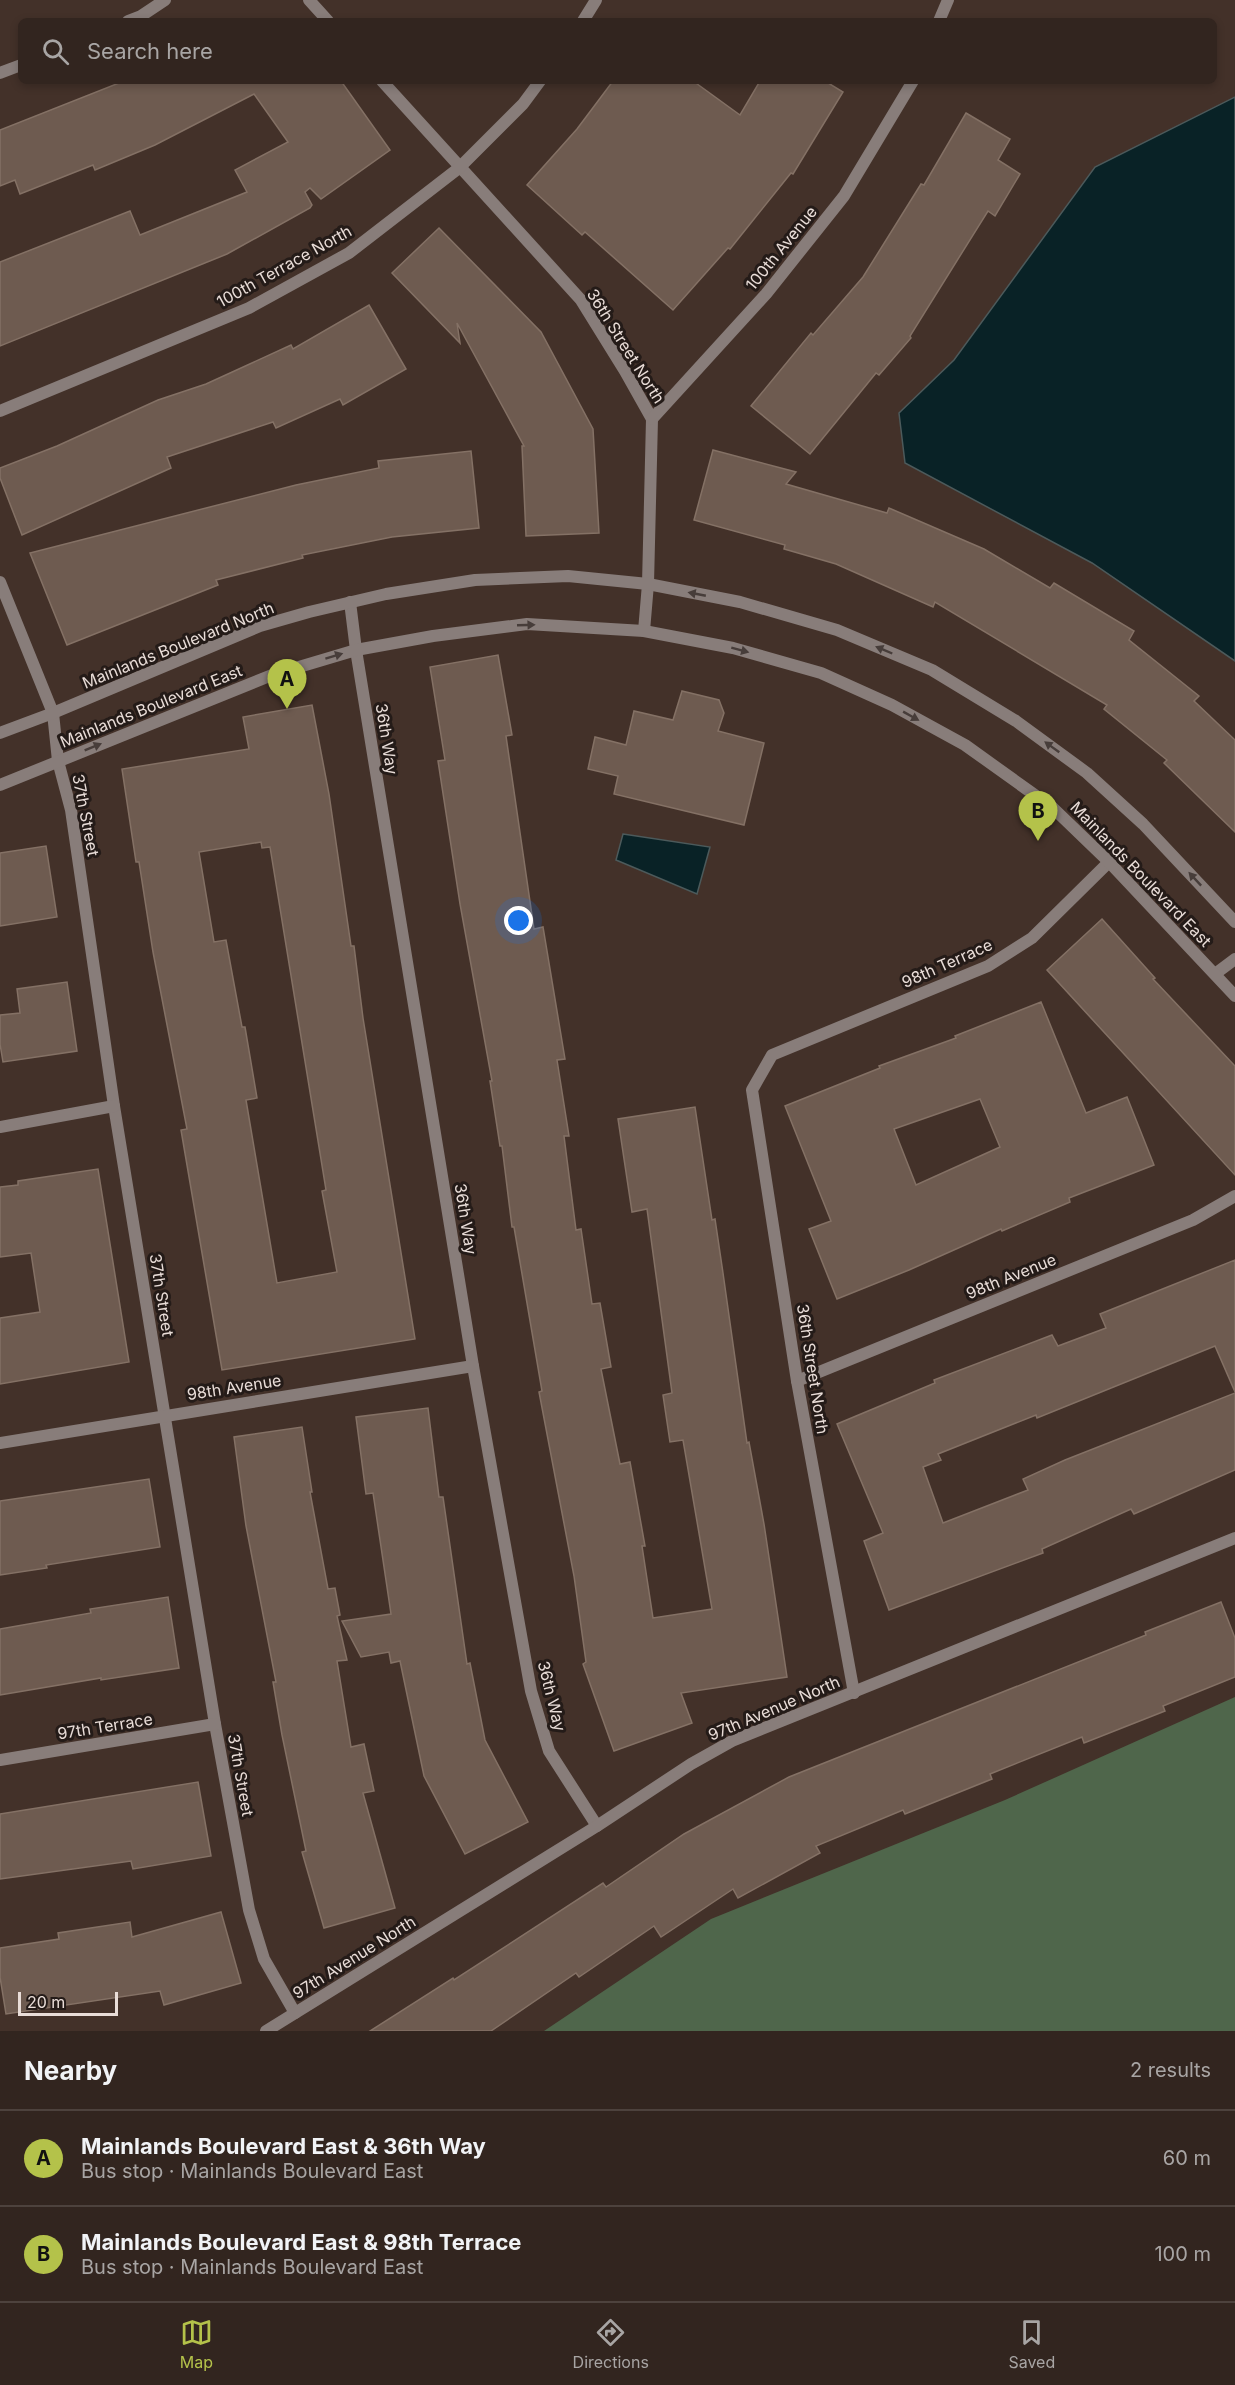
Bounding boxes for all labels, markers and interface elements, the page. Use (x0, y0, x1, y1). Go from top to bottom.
search box (18, 18, 1217, 84)
icon: search (39, 35, 72, 68)
text: Search here (87, 38, 213, 64)
street label: 100th Avenue (741, 202, 821, 294)
street label: 100th Terrace North (213, 221, 355, 311)
street label: 36th Street North (583, 285, 669, 407)
one-way arrow (688, 589, 707, 598)
street label: Mainlands Boulevard North (79, 597, 277, 693)
one-way arrow (517, 620, 536, 630)
one-way arrow (874, 645, 892, 655)
one-way arrow (731, 646, 749, 656)
one-way arrow (325, 651, 343, 660)
street label: Mainlands Boulevard East (57, 660, 245, 752)
pin: A (268, 660, 306, 709)
street label: 36th Way (372, 702, 402, 776)
one-way arrow (903, 710, 919, 721)
one-way arrow (1045, 741, 1061, 753)
one-way arrow (84, 742, 102, 751)
street label: 37th Street (68, 772, 104, 858)
pin: B (1018, 792, 1058, 841)
street label: Mainlands Boulevard East (1066, 797, 1216, 951)
one-way arrow (1189, 872, 1202, 887)
your location (504, 906, 533, 935)
street label: 98th Terrace (899, 934, 995, 992)
street label: 36th Way (451, 1182, 481, 1256)
street label: 98th Avenue (963, 1249, 1059, 1303)
street label: 37th Street (146, 1252, 178, 1338)
street label: 36th Street North (793, 1303, 833, 1435)
street label: 98th Avenue (185, 1370, 283, 1404)
street label: 36th Way (534, 1659, 570, 1733)
street label: 97th Avenue North (705, 1671, 843, 1745)
street label: 97th Terrace (56, 1709, 154, 1743)
street label: 37th Street (224, 1732, 258, 1818)
street label: 97th Avenue North (289, 1911, 419, 2003)
scale bar (18, 1989, 118, 2016)
text: 20 m (27, 1992, 65, 2012)
text: Nearby (24, 2055, 117, 2086)
text: 2 results (1130, 2058, 1211, 2082)
text: Mainlands Boulevard East & 36th Way (81, 2133, 486, 2159)
text: A (36, 2146, 51, 2170)
text: 60 m (1163, 2146, 1211, 2170)
text: Bus stop · Mainlands Boulevard East (81, 2159, 423, 2183)
text: Mainlands Boulevard East & 98th Terrace (81, 2229, 521, 2255)
text: B (37, 2242, 50, 2266)
text: 100 m (1154, 2242, 1211, 2266)
text: Bus stop · Mainlands Boulevard East (81, 2255, 423, 2279)
tab: Map (180, 2316, 213, 2372)
tab: Directions (573, 2316, 649, 2372)
tab: Saved (1008, 2316, 1055, 2372)

